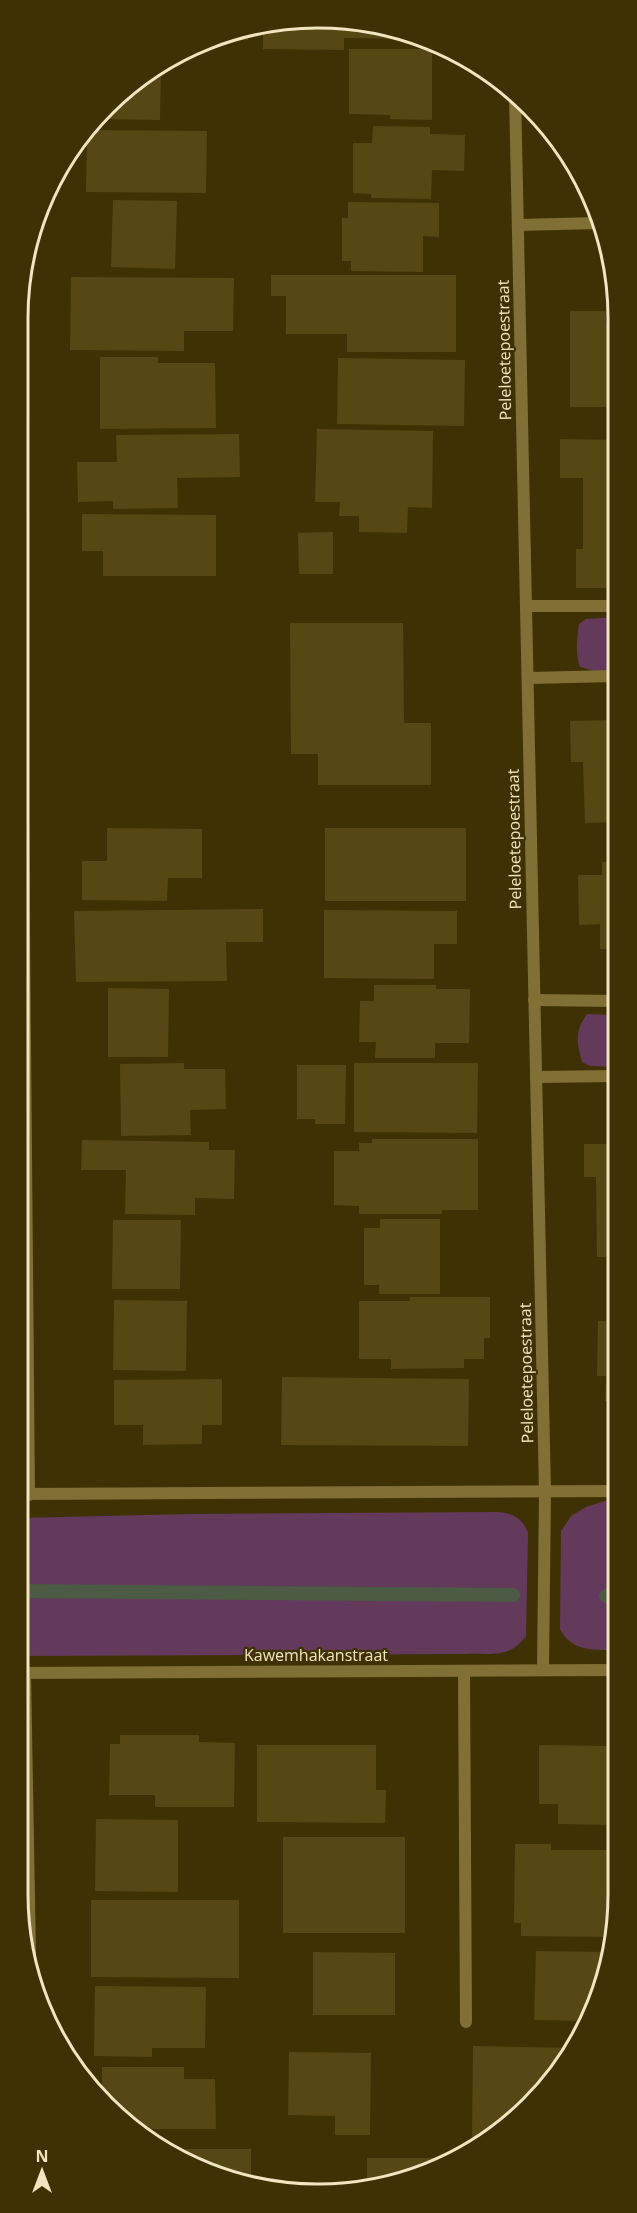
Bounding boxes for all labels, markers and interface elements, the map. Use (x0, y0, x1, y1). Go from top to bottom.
street label: Peleloetepoestraat (492, 279, 516, 421)
street label: Peleloetepoestraat (502, 768, 526, 910)
street label: Peleloetepoestraat (514, 1302, 538, 1444)
street label: Kawemhakanstraat (244, 1644, 388, 1666)
north arrow (12, 2141, 72, 2201)
text: N (35, 2145, 49, 2167)

